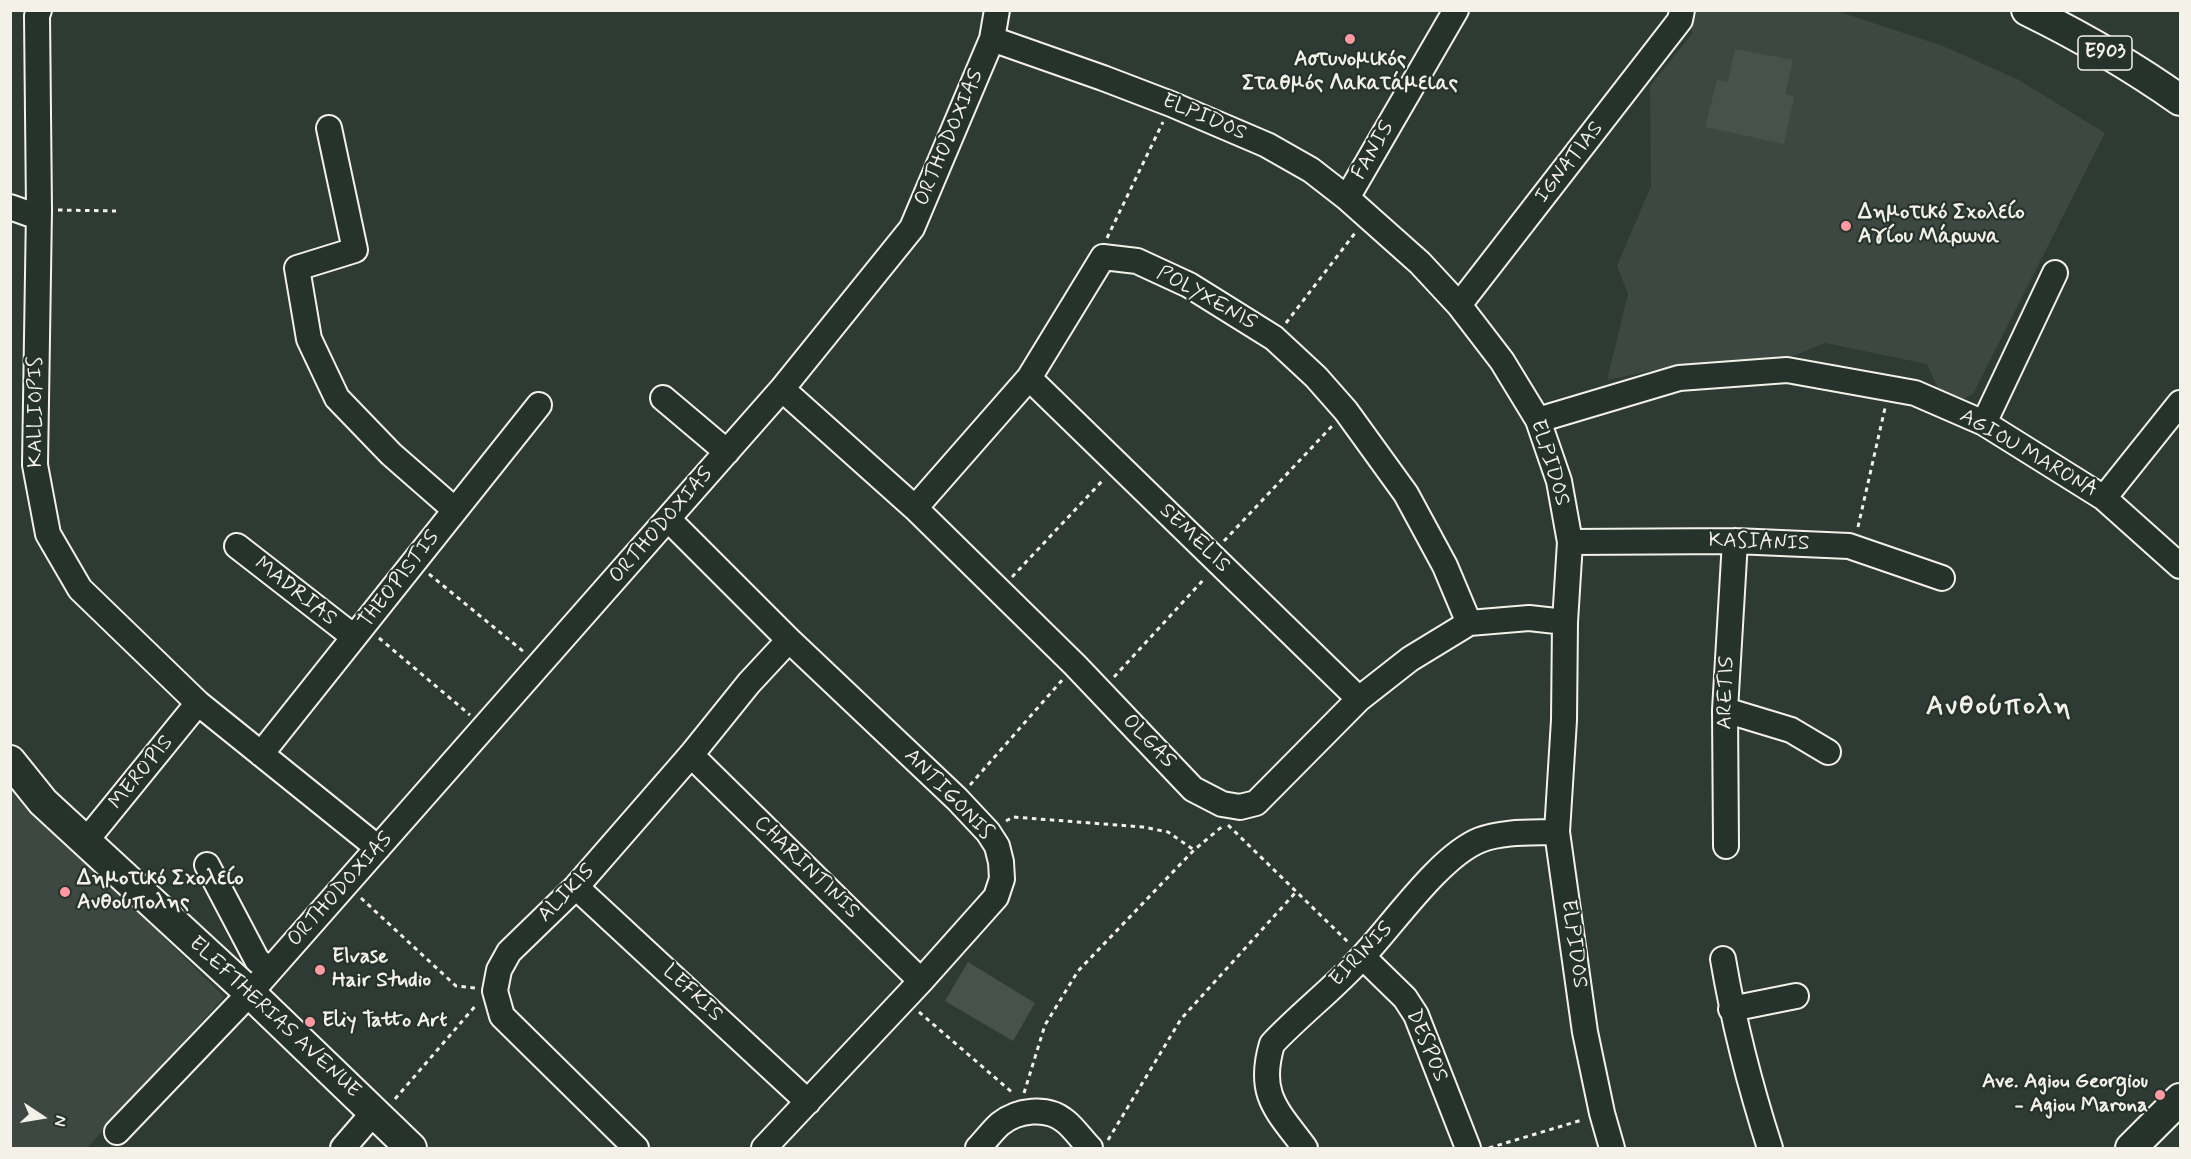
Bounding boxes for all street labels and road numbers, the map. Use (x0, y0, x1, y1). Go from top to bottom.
road number: E903 (2078, 36, 2132, 70)
street label: ORTHODOXIAS (910, 66, 990, 210)
street label: ELPIDOS (1158, 89, 1250, 147)
street label: FANIS (1347, 117, 1401, 185)
street label: IGNATIAS (1530, 117, 1610, 209)
street label: POLYXENIS (1152, 261, 1260, 337)
street label: KALLIOPIS (24, 356, 50, 468)
street label: AGIOU MARONA (1955, 404, 2101, 504)
street label: ELPIDOS (1524, 417, 1574, 509)
street label: ORTHODOXIAS (605, 463, 719, 589)
street label: SEMELIS (1153, 499, 1235, 579)
street label: THEOPISTIS (354, 526, 446, 634)
street label: KASIANIS (1708, 529, 1810, 557)
street label: MADRIAS (249, 552, 341, 632)
street label: ARETIS (1713, 656, 1741, 730)
street label: OLGAS (1116, 709, 1180, 775)
street label: MEROPIS (105, 731, 179, 815)
street label: ANTIGONIS (898, 744, 998, 846)
street label: CHARINTINIS (748, 811, 864, 925)
street label: ORTHODOXIAS (283, 828, 399, 952)
street label: ALIKIS (533, 860, 601, 928)
street label: ELPIDOS (1554, 898, 1592, 990)
street label: EIRINIS (1325, 917, 1399, 993)
street label: ELEFTHERIAS AVENUE (183, 932, 365, 1104)
street label: LEFKIS (657, 960, 727, 1028)
street label: DESPOS (1399, 1006, 1453, 1086)

